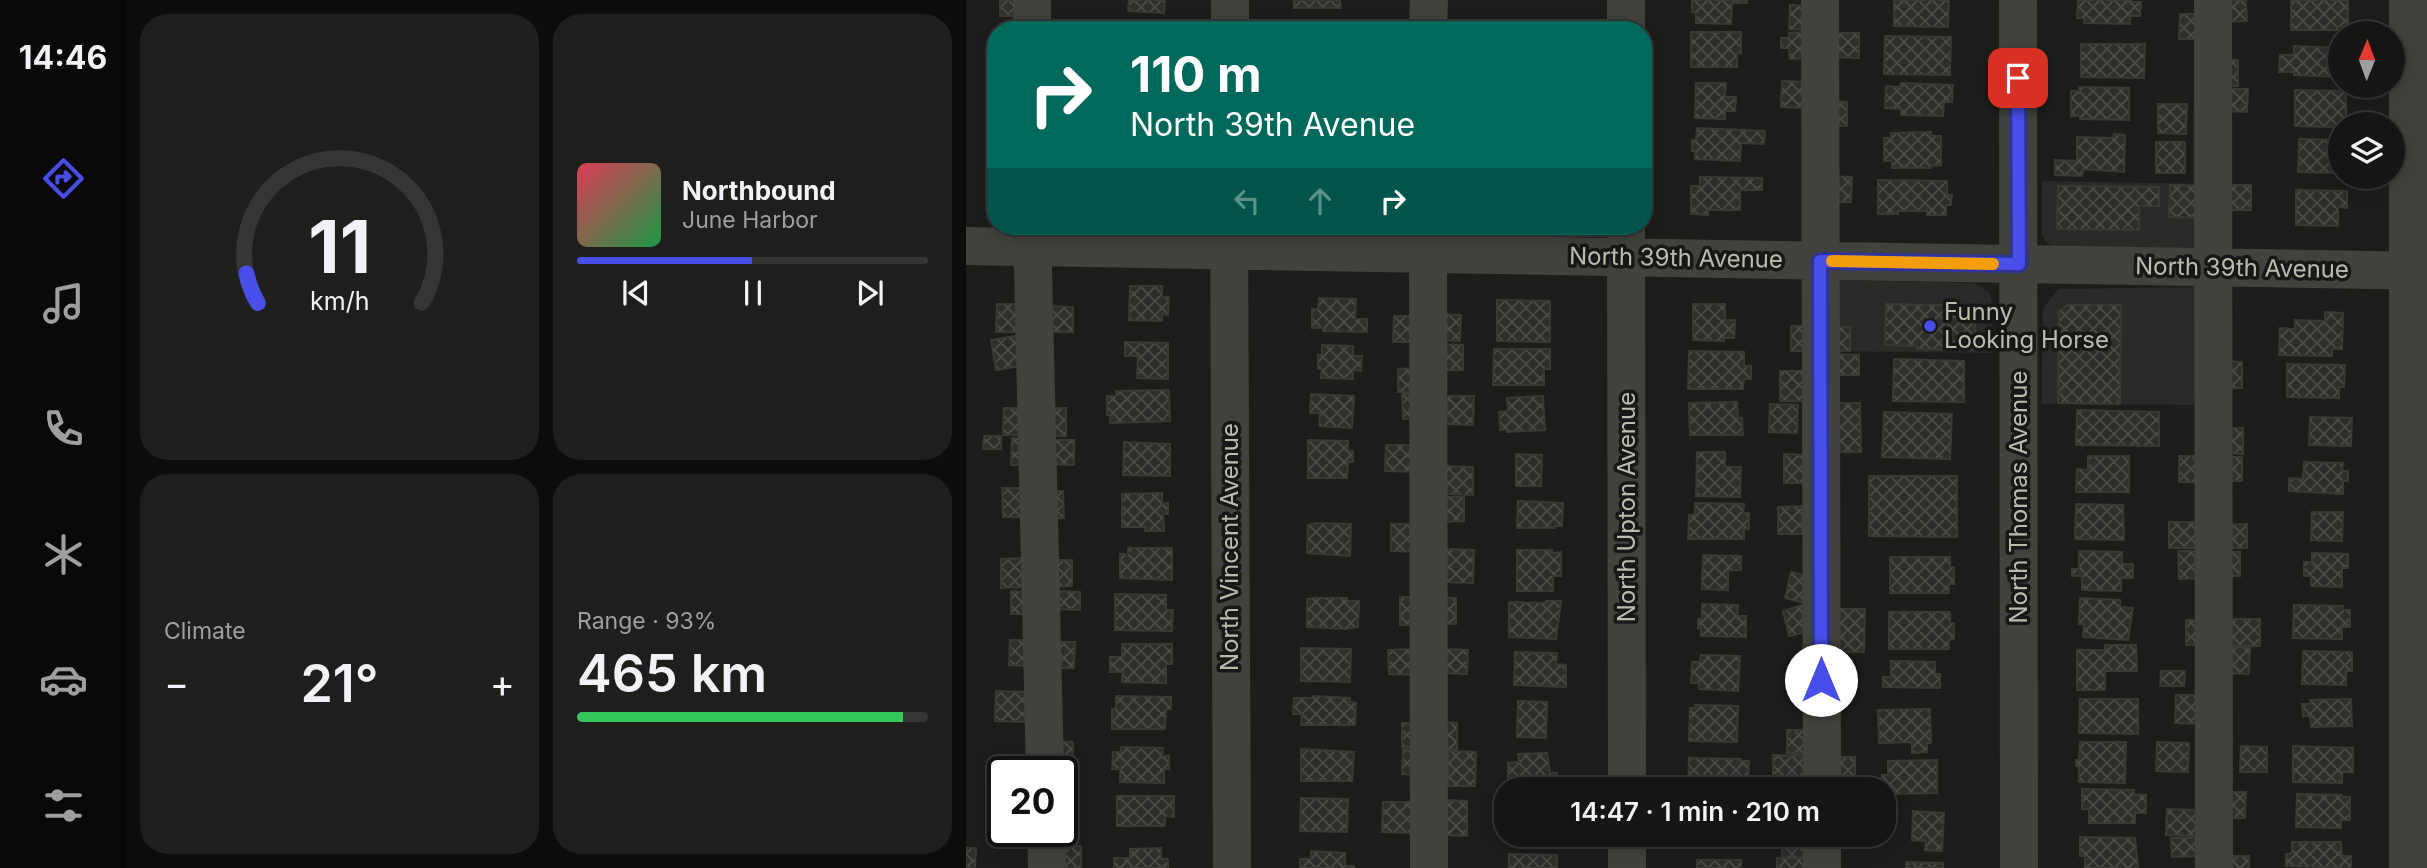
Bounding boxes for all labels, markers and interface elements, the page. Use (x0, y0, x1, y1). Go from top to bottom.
north arrow (2328, 21, 2404, 98)
map controls (2328, 21, 2405, 189)
text: 14:46 (19, 38, 107, 77)
text: 110 m (1130, 45, 1262, 104)
pin (1988, 48, 2048, 108)
icon: right (1015, 49, 1106, 140)
icon: arrive (1999, 59, 2037, 97)
text: North 39th Avenue (1130, 105, 1415, 144)
button: layers (2328, 112, 2405, 189)
icon: directions (39, 154, 88, 203)
text: Northbound (682, 175, 836, 206)
icon: left (1228, 182, 1266, 220)
icon: ahead (1301, 182, 1339, 220)
icon: right (1374, 182, 1412, 220)
text: 11 (308, 203, 371, 292)
text: June Harbor (682, 206, 818, 234)
street label: North 39th Avenue (1569, 241, 1783, 274)
street label: North 39th Avenue (2135, 251, 2349, 284)
icon: previous (617, 274, 655, 312)
icon: pause (734, 274, 772, 312)
icon: next (851, 274, 889, 312)
icon: music (39, 279, 88, 328)
text: km/h (310, 286, 369, 316)
place label: Funny Looking Horse (1944, 297, 2109, 354)
marker: Funny Looking Horse (1922, 318, 1938, 334)
street label: North Thomas Avenue (2004, 371, 2033, 623)
street label: North Upton Avenue (1612, 392, 1641, 622)
icon: phone (39, 404, 88, 453)
street label: North Vincent Avenue (1215, 423, 1244, 671)
icon: climate (39, 530, 88, 579)
text: Range · 93% (577, 607, 716, 635)
text: Climate (164, 617, 246, 645)
text: 465 km (577, 642, 767, 705)
position arrow (1784, 643, 1858, 717)
text: 21° (300, 652, 379, 715)
icon: car (39, 655, 88, 704)
text: − (164, 660, 189, 706)
text: + (490, 660, 515, 706)
speed limit sign: 20 (987, 756, 1078, 847)
icon: filters (39, 781, 88, 830)
text: 14:47 · 1 min · 210 m (1570, 796, 1820, 827)

